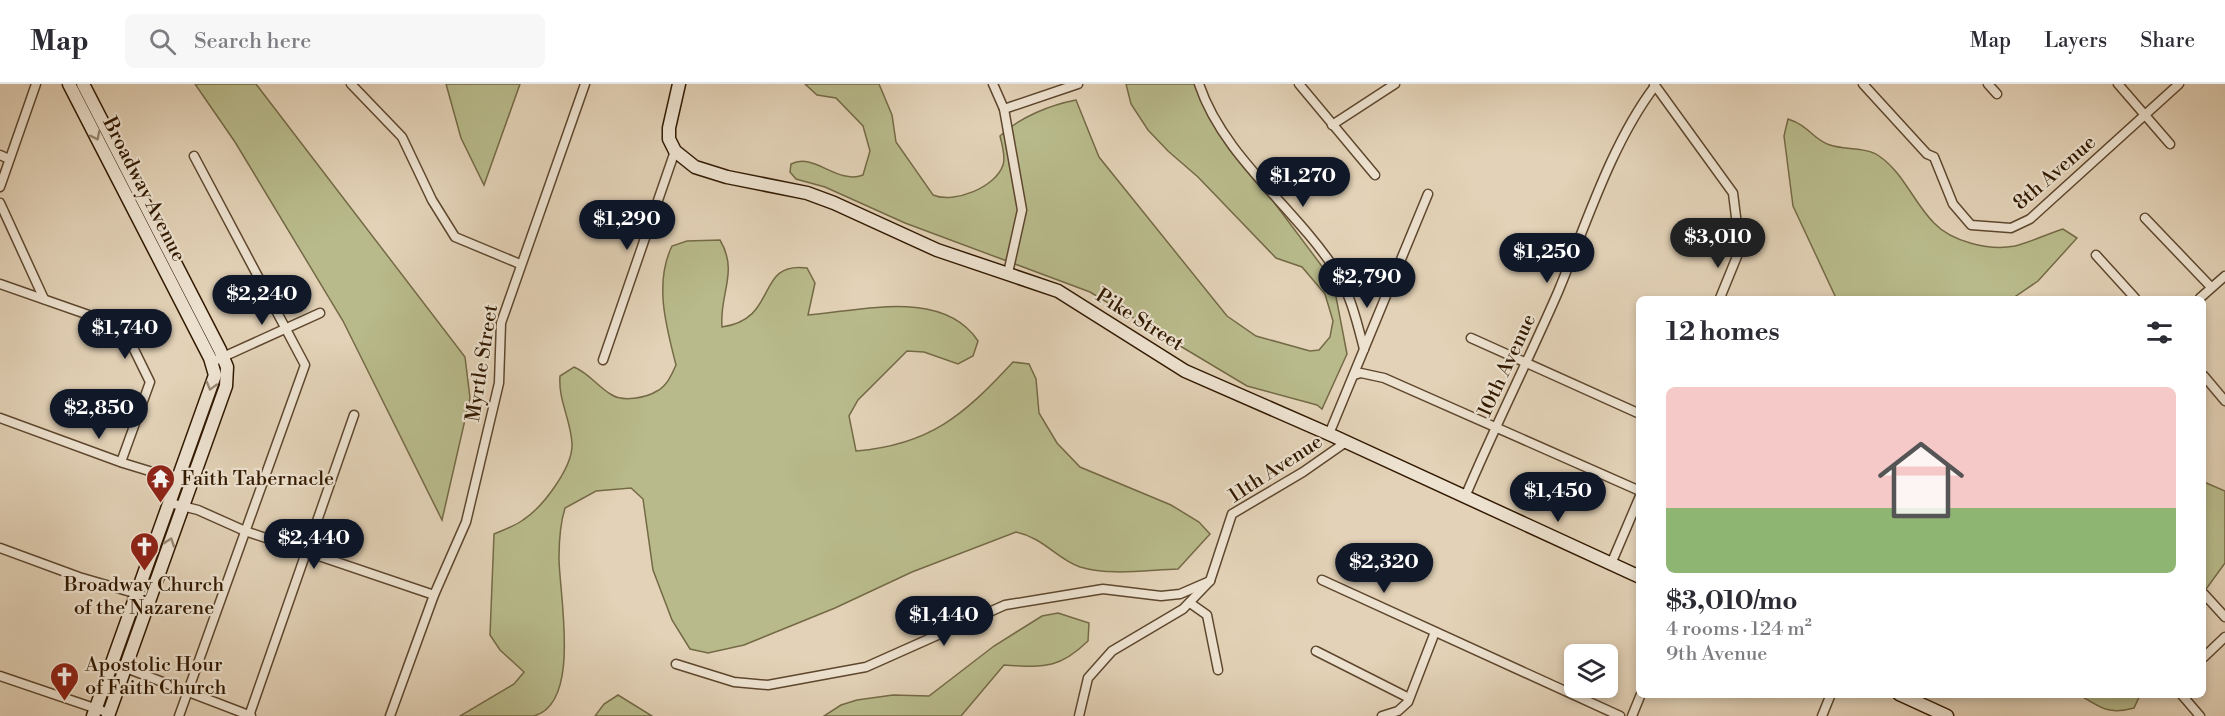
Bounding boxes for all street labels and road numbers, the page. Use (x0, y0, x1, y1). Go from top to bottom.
street label: Broadway Avenue (96, 112, 191, 266)
street label: 8th Avenue (2008, 130, 2102, 216)
street label: Pike Street (1091, 283, 1188, 357)
street label: Myrtle Street (461, 303, 504, 424)
street label: 10th Avenue (1473, 310, 1542, 421)
street label: 11th Avenue (1224, 430, 1328, 509)

